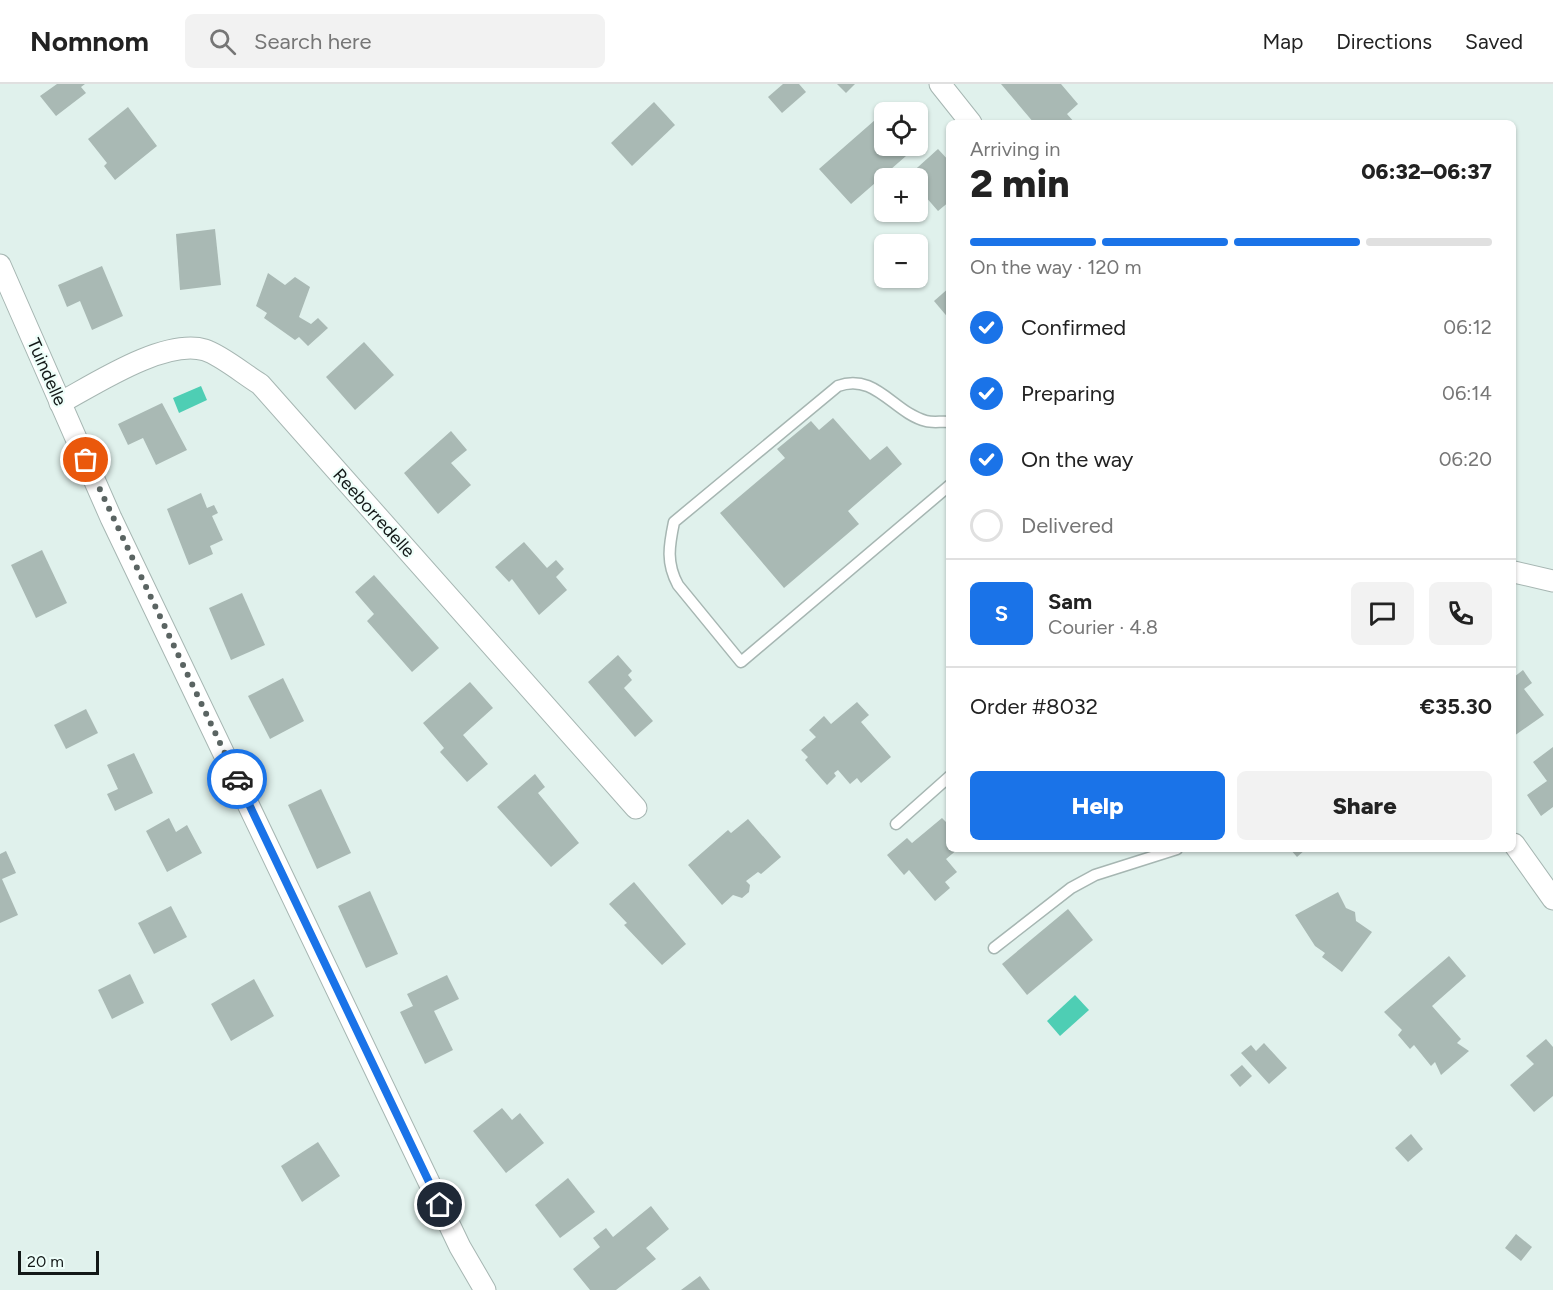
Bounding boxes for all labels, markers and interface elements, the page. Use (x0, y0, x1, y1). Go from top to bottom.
search box (185, 14, 605, 68)
text: Nomnom (30, 24, 149, 58)
icon: search (206, 25, 239, 58)
text: Search here (254, 28, 371, 55)
text: Map (1262, 29, 1303, 54)
text: Directions (1336, 29, 1432, 54)
text: Saved (1465, 29, 1523, 54)
map controls (874, 102, 928, 288)
button: locate (874, 102, 928, 156)
text: Arriving in (970, 137, 1060, 161)
text: 06:32–06:37 (1361, 158, 1492, 185)
text: 2 min (970, 160, 1070, 207)
button: + (874, 168, 928, 222)
button: − (874, 234, 928, 288)
text: On the way · 120 m (970, 255, 1141, 279)
icon: check (970, 311, 1003, 344)
text: Confirmed (1021, 314, 1126, 341)
text: 06:12 (1443, 315, 1492, 339)
street label: Tuindelle (22, 335, 72, 409)
icon: check (970, 377, 1003, 410)
text: Preparing (1021, 380, 1115, 407)
text: 06:14 (1442, 381, 1492, 405)
pin (60, 434, 111, 485)
icon: bag (69, 443, 102, 476)
icon: check (970, 443, 1003, 476)
text: On the way (1021, 446, 1133, 473)
text: 06:20 (1439, 447, 1492, 471)
street label: Reeborredelle (328, 464, 420, 562)
text: Delivered (1021, 512, 1114, 539)
button: chat (1351, 582, 1414, 645)
button: phone (1429, 582, 1492, 645)
text: Sam (1048, 588, 1092, 615)
text: S (995, 600, 1008, 627)
text: Courier · 4.8 (1048, 615, 1158, 639)
text: Order #8032 (970, 693, 1098, 720)
text: €35.30 (1420, 693, 1492, 720)
courier (207, 749, 267, 809)
icon: car (221, 763, 254, 796)
button: Help (970, 771, 1225, 840)
button: Share (1237, 771, 1492, 840)
pin (414, 1179, 465, 1230)
icon: home (423, 1188, 456, 1221)
scale bar (18, 1248, 99, 1276)
text: 20 m (27, 1252, 64, 1271)

